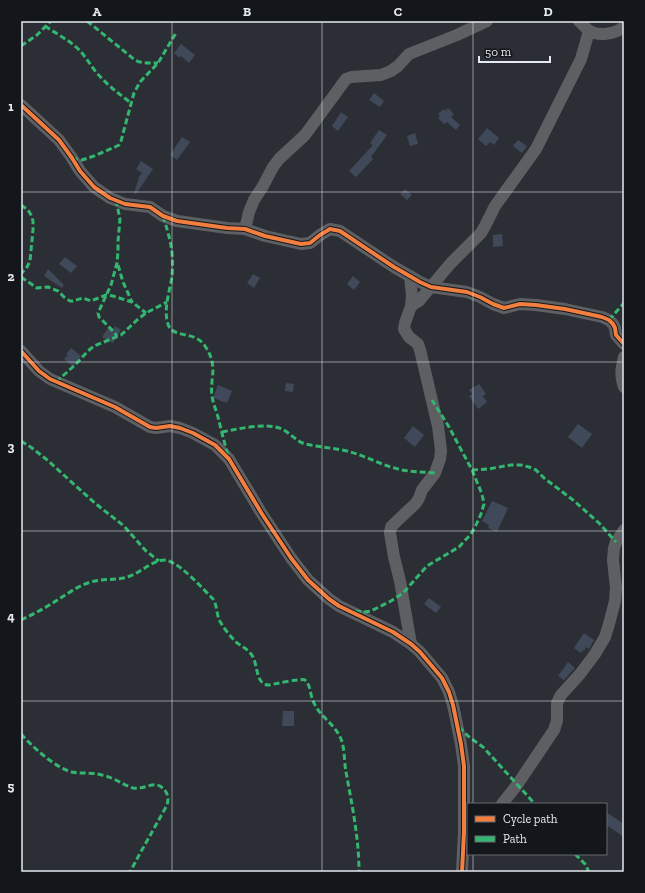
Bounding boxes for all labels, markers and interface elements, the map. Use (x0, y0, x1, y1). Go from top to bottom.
text: A (93, 4, 102, 19)
text: B (243, 4, 251, 19)
text: C (394, 4, 402, 19)
text: D (543, 4, 553, 19)
scale bar (479, 38, 550, 64)
text: 50 m (485, 45, 512, 59)
text: 1 (8, 99, 14, 114)
text: 2 (8, 269, 15, 284)
text: 3 (8, 439, 15, 454)
text: 4 (7, 609, 15, 624)
text: 5 (8, 779, 15, 794)
legend (467, 803, 607, 855)
text: Cycle path (503, 812, 558, 826)
text: Path (503, 832, 527, 846)

